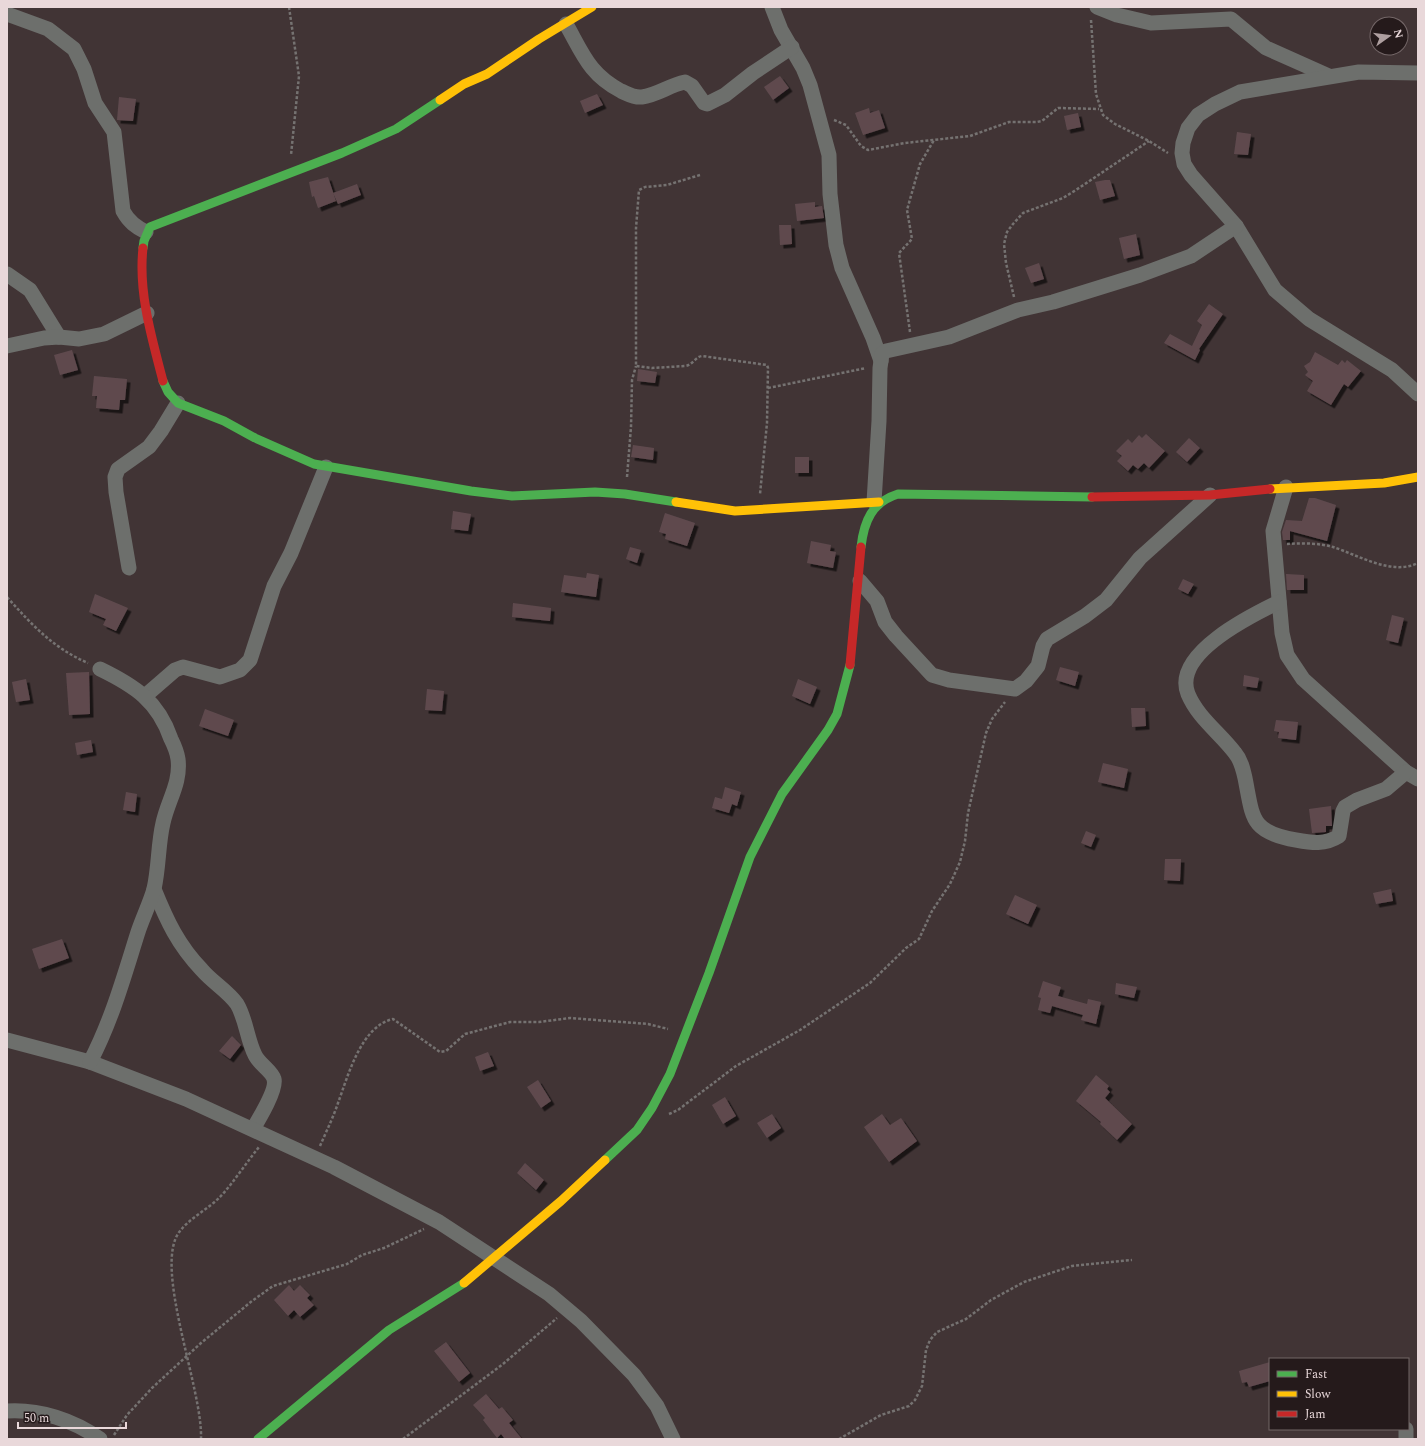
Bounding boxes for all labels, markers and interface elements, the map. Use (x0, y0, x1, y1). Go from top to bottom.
north arrow (1369, 16, 1409, 56)
text: N (1389, 27, 1408, 40)
legend (1269, 1358, 1409, 1430)
text: Fast (1305, 1365, 1327, 1384)
text: Slow (1305, 1385, 1331, 1404)
scale bar (18, 1404, 126, 1430)
text: Jam (1305, 1405, 1326, 1424)
text: 50 m (24, 1409, 49, 1428)

